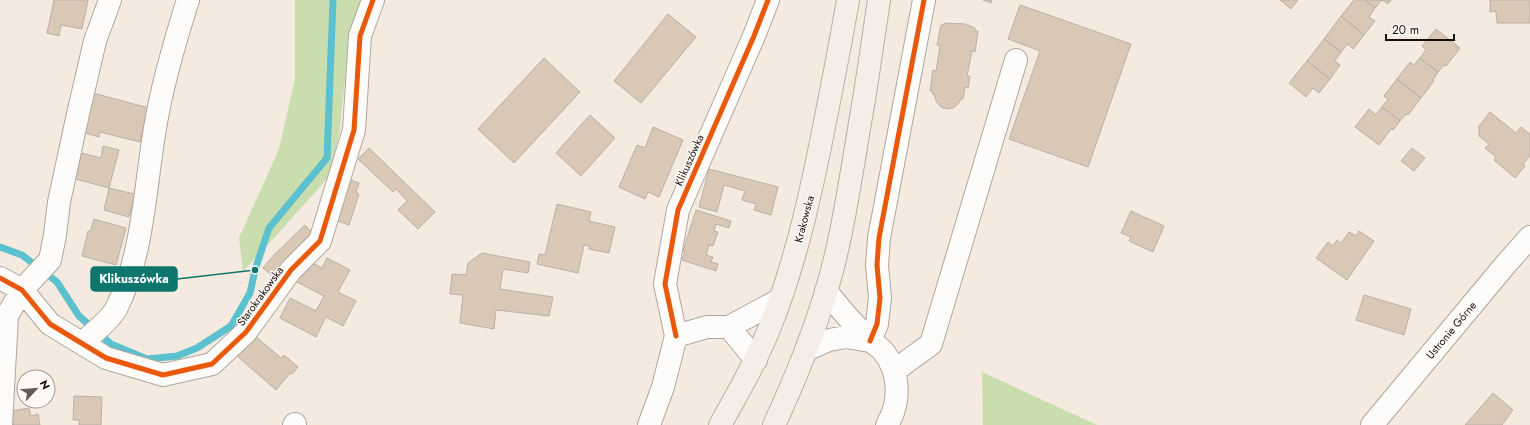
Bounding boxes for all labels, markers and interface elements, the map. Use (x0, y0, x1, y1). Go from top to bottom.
scale bar (1386, 16, 1454, 42)
text: 20 m (1392, 21, 1419, 39)
street label: Klikuszówka (671, 132, 707, 188)
street label: Krakowska (790, 194, 818, 244)
street label: Starokrakowska (233, 263, 287, 329)
callout: Klikuszówka (91, 267, 177, 291)
text: Klikuszówka (99, 270, 169, 288)
street label: Ustronie Górne (1422, 297, 1480, 362)
north arrow (16, 369, 56, 409)
text: N (36, 377, 54, 392)

